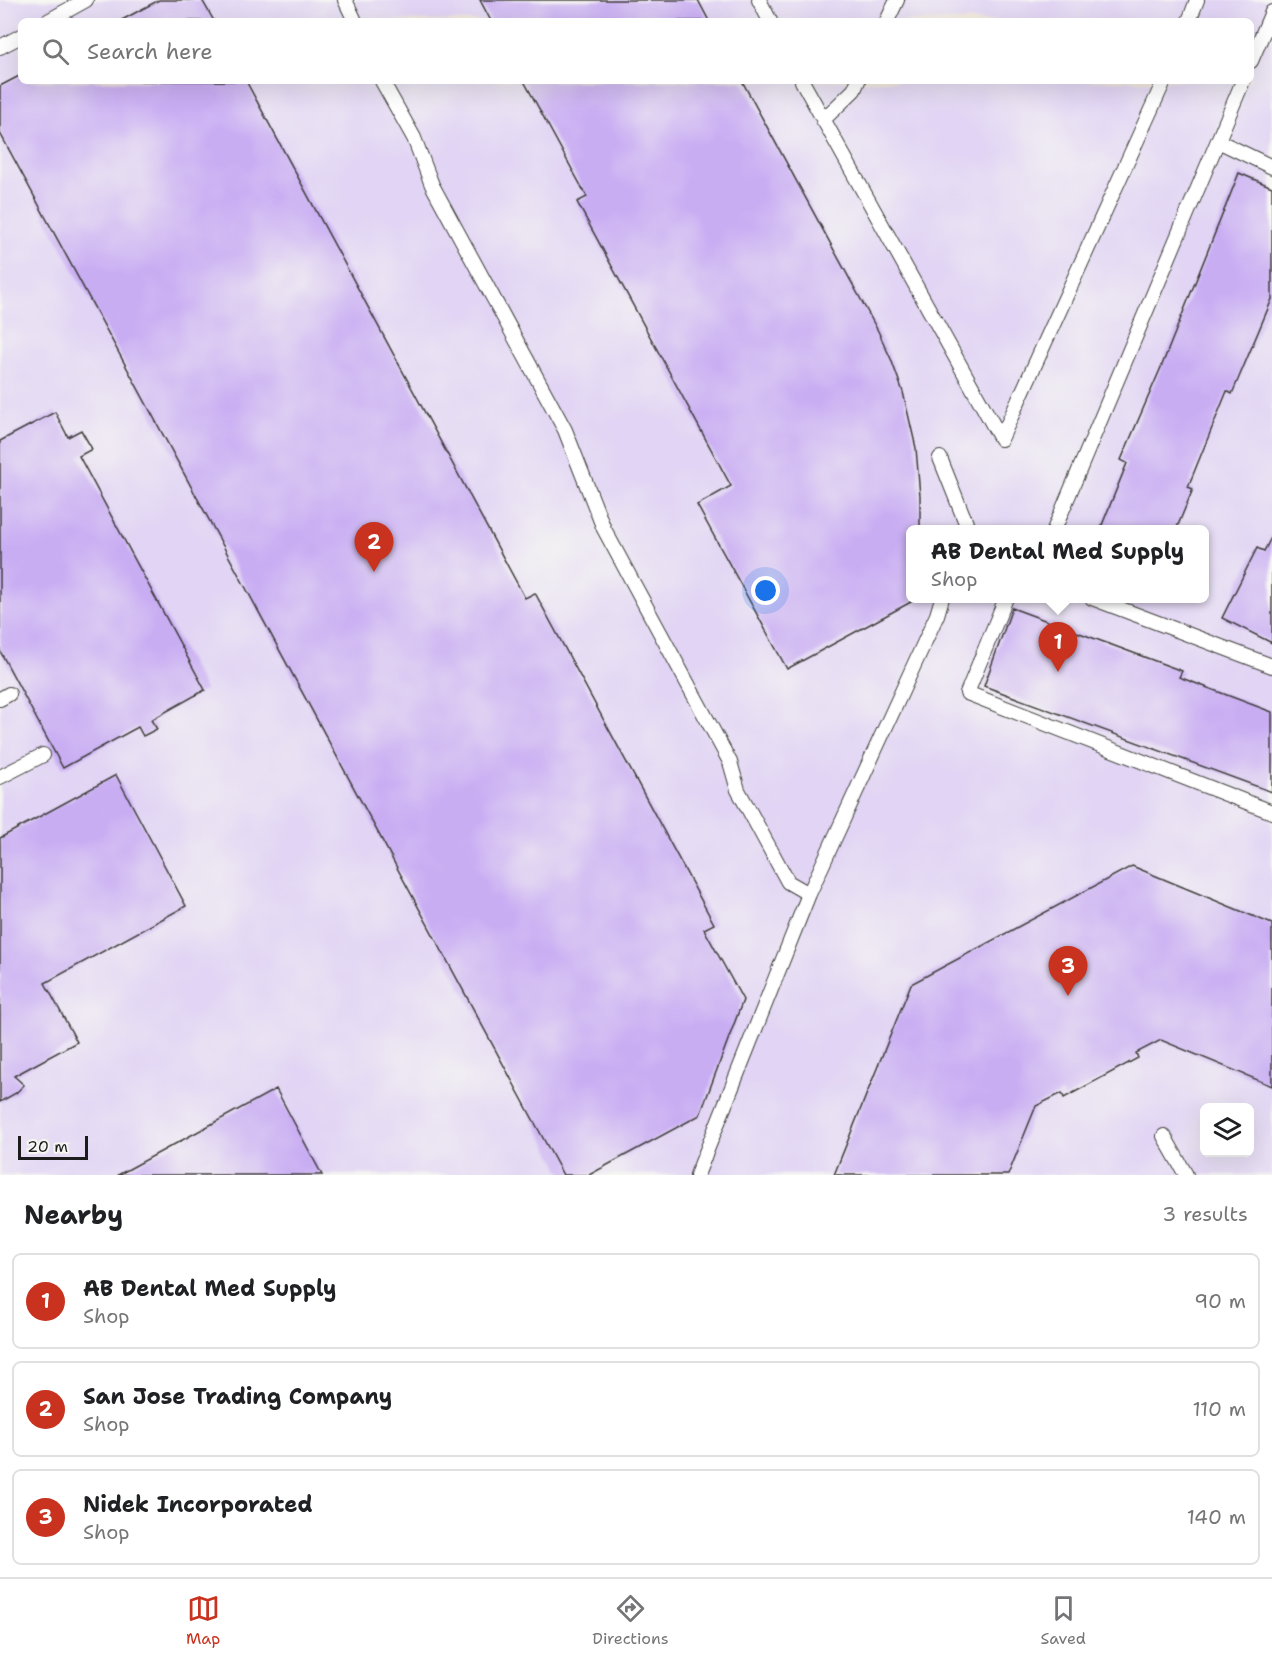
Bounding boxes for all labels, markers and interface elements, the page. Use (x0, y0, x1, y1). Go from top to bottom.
search box (18, 18, 1254, 84)
icon: search (39, 35, 72, 68)
text: Search here (87, 37, 213, 66)
pin: 2 (354, 522, 394, 572)
popup (906, 525, 1209, 603)
text: AB Dental Med Supply (931, 537, 1184, 566)
text: Shop (931, 566, 977, 592)
your location (751, 576, 780, 605)
pin: 1 (1038, 622, 1078, 672)
pin: 3 (1048, 946, 1088, 996)
map controls (1200, 1103, 1254, 1157)
button: layers (1200, 1103, 1254, 1157)
scale bar (18, 1133, 88, 1160)
text: 20 m (27, 1136, 68, 1157)
text: Nearby (24, 1197, 123, 1232)
text: 3 results (1162, 1201, 1248, 1227)
text: AB Dental Med Supply (83, 1274, 336, 1303)
text: 1 (41, 1288, 50, 1314)
text: 90 m (1194, 1288, 1246, 1314)
text: Shop (83, 1303, 130, 1329)
text: San Jose Trading Company (83, 1382, 392, 1411)
text: 2 (39, 1396, 53, 1422)
text: 110 m (1192, 1396, 1246, 1422)
text: Shop (83, 1411, 130, 1437)
text: Nidek Incorporated (83, 1490, 313, 1519)
text: 3 (39, 1504, 53, 1530)
text: 140 m (1187, 1504, 1246, 1530)
text: Shop (83, 1519, 130, 1545)
tab: Map (186, 1592, 220, 1649)
tab: Directions (592, 1592, 669, 1649)
tab: Saved (1041, 1592, 1086, 1649)

